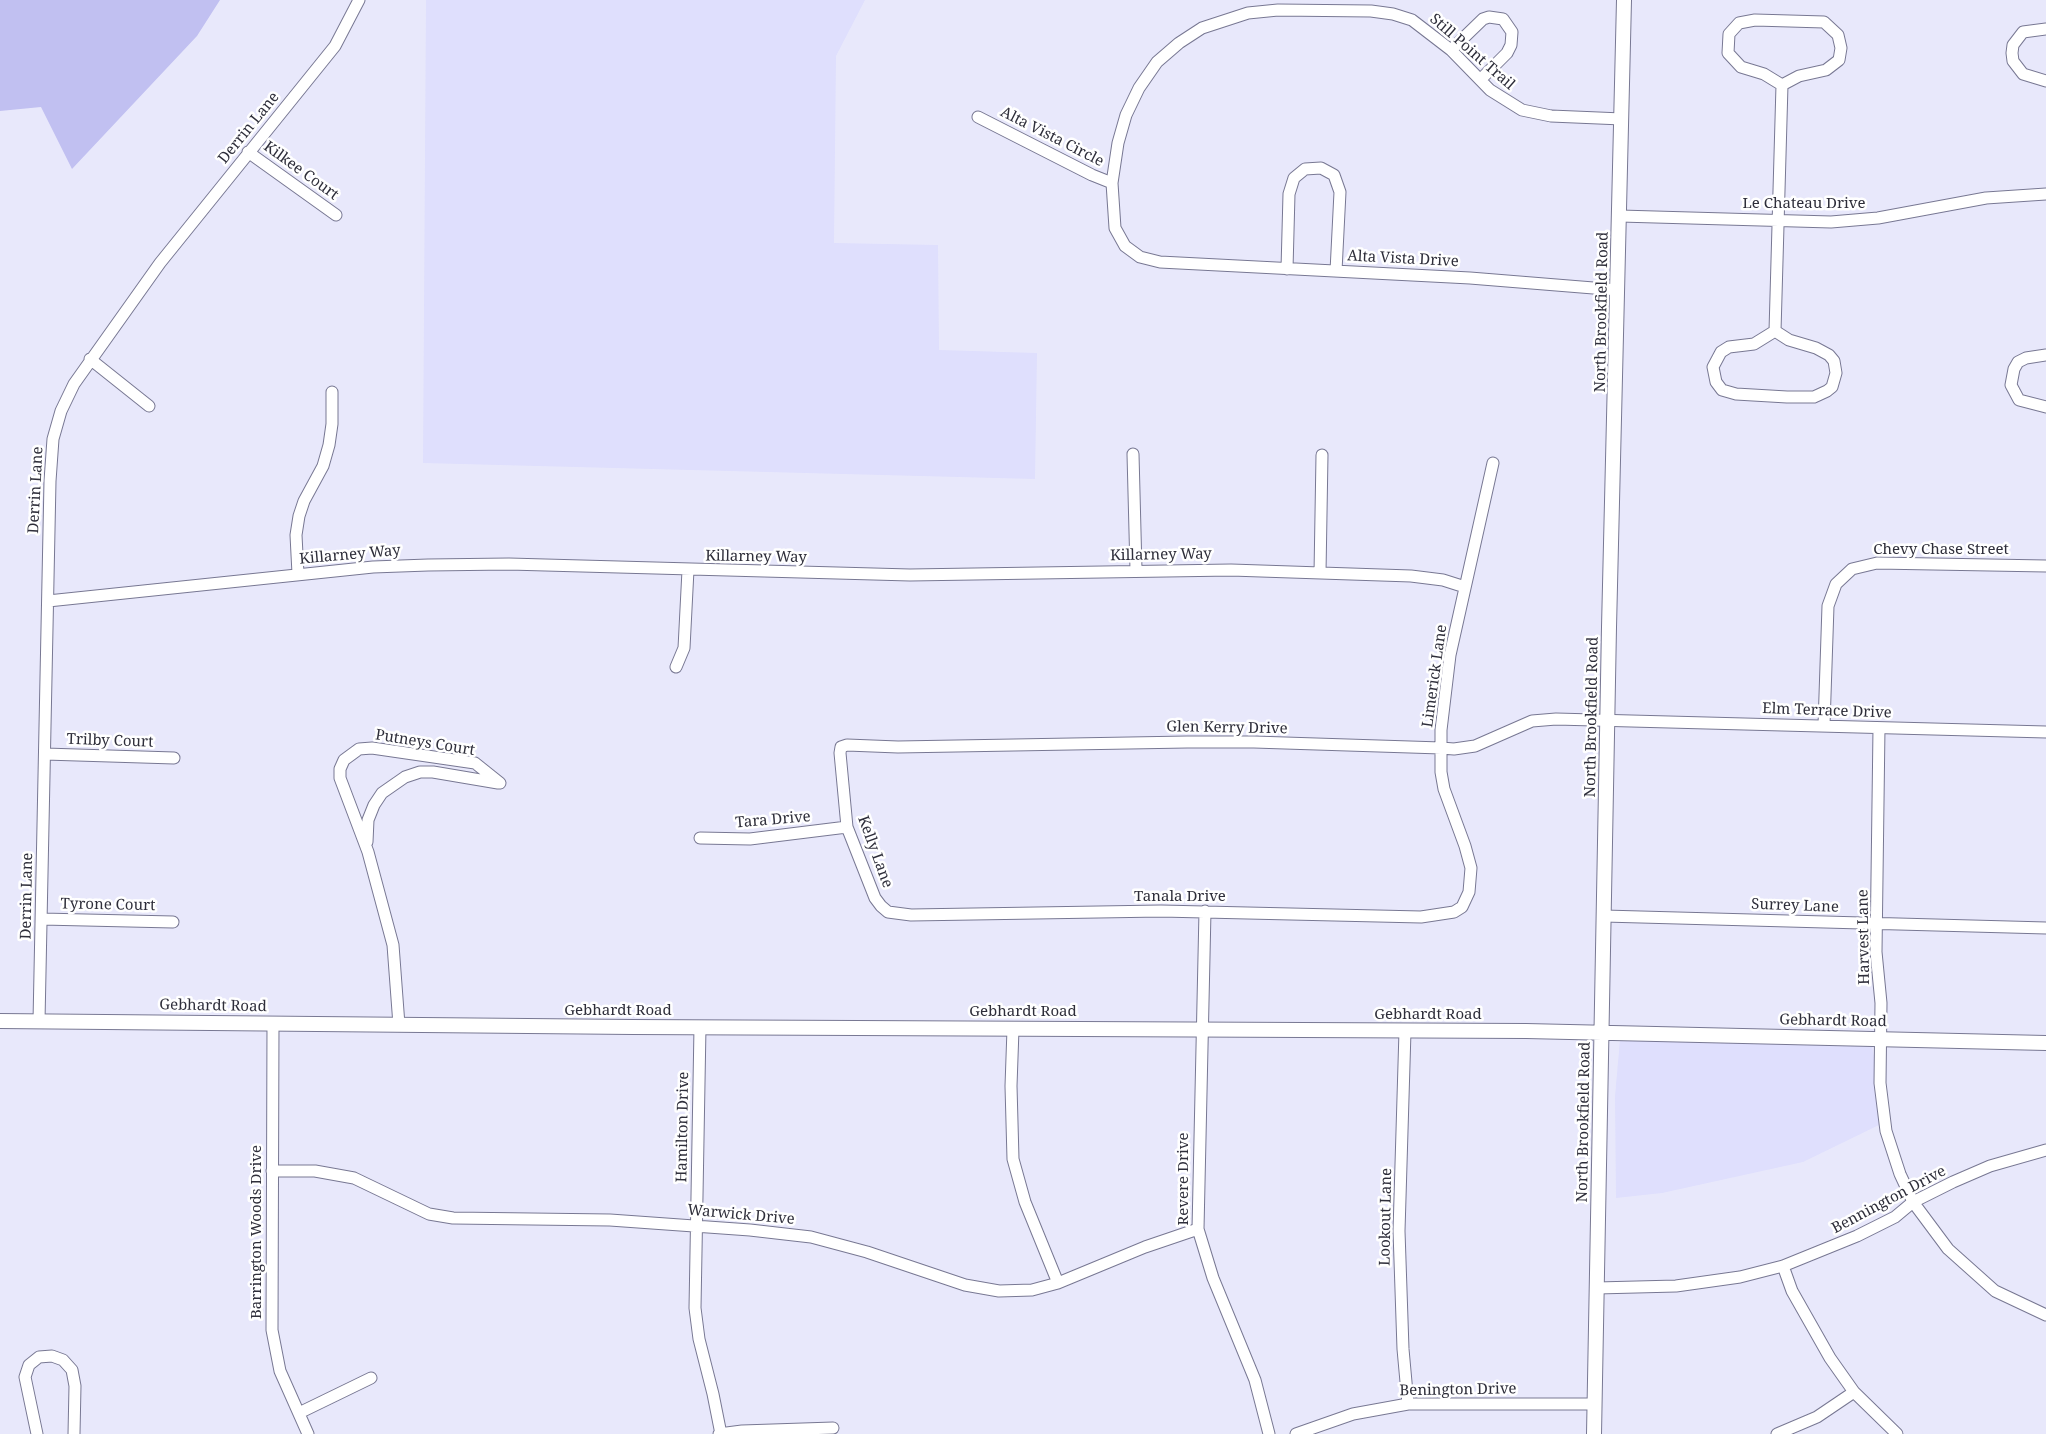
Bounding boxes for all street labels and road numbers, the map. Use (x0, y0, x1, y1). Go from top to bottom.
street label: Still Point Trail (1426, 10, 1518, 94)
street label: Derrin Lane (215, 89, 283, 167)
street label: Alta Vista Circle (997, 103, 1107, 171)
street label: Kilkee Court (260, 138, 342, 204)
street label: Le Chateau Drive (1742, 195, 1866, 213)
street label: North Brookfield Road (1592, 232, 1612, 392)
street label: Alta Vista Drive (1347, 247, 1459, 271)
street label: Derrin Lane (25, 446, 47, 534)
street label: Chevy Chase Street (1873, 541, 2009, 559)
street label: Killarney Way (299, 542, 401, 568)
street label: Killarney Way (1110, 545, 1212, 565)
street label: Killarney Way (705, 547, 807, 567)
street label: Limerick Lane (1419, 623, 1451, 729)
street label: North Brookfield Road (1582, 637, 1602, 797)
street label: Elm Terrace Drive (1762, 700, 1892, 722)
street label: Glen Kerry Drive (1166, 718, 1288, 738)
street label: Putneys Court (374, 726, 476, 760)
street label: Trilby Court (66, 730, 154, 752)
street label: Tara Drive (734, 808, 812, 832)
street label: Kelly Lane (854, 814, 896, 890)
street label: Derrin Lane (17, 852, 37, 940)
street label: Tanala Drive (1134, 888, 1226, 906)
street label: Harvest Lane (1854, 889, 1874, 985)
street label: Tyrone Court (60, 895, 156, 915)
street label: Surrey Lane (1751, 895, 1839, 917)
street label: Gebhardt Road (159, 996, 267, 1016)
street label: Gebhardt Road (564, 1002, 672, 1020)
street label: Gebhardt Road (969, 1003, 1077, 1021)
street label: Gebhardt Road (1374, 1006, 1482, 1024)
street label: Gebhardt Road (1779, 1011, 1887, 1031)
street label: North Brookfield Road (1574, 1042, 1594, 1202)
street label: Hamilton Drive (673, 1071, 693, 1183)
street label: Revere Drive (1175, 1132, 1193, 1226)
street label: Barrington Woods Drive (248, 1145, 266, 1319)
street label: Bennington Drive (1829, 1162, 1949, 1238)
street label: Lookout Lane (1376, 1168, 1396, 1266)
street label: Warwick Drive (687, 1201, 795, 1229)
street label: Benington Drive (1399, 1380, 1517, 1400)

